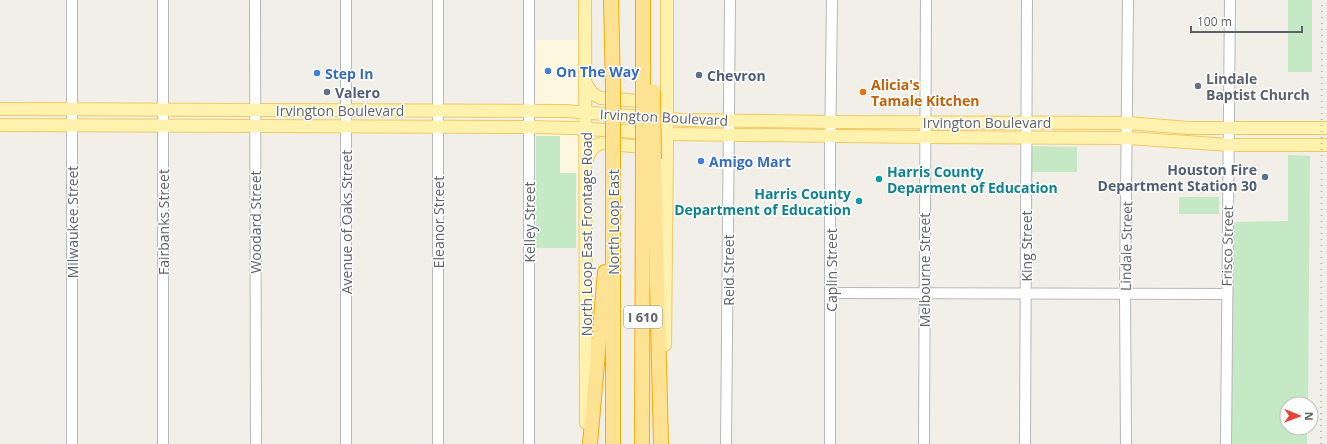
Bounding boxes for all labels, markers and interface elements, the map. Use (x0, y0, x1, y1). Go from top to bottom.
scale bar (1191, 8, 1302, 34)
text: 100 m (1197, 13, 1232, 30)
place label: On The Way (556, 62, 639, 81)
place label: Step In (325, 64, 373, 83)
marker: On The Way (543, 66, 553, 76)
place label: Chevron (707, 66, 766, 85)
marker: Step In (312, 68, 322, 78)
place label: Lindale Baptist Church (1206, 69, 1310, 104)
marker: Chevron (694, 70, 704, 80)
place label: Alicia's Tamale Kitchen (871, 75, 979, 110)
marker: Lindale Baptist Church (1193, 81, 1203, 91)
place label: Valero (335, 83, 380, 102)
marker: Valero (322, 87, 332, 97)
marker: Alicia's Tamale Kitchen (858, 87, 868, 97)
street label: Irvington Boulevard (276, 101, 404, 120)
street label: Irvington Boulevard (599, 104, 729, 130)
street label: Irvington Boulevard (923, 113, 1051, 132)
street label: North Loop East Frontage Road (577, 132, 596, 336)
street label: Avenue of Oaks Street (337, 150, 356, 294)
place label: Amigo Mart (709, 152, 791, 171)
marker: Amigo Mart (696, 156, 706, 166)
place label: Houston Fire Department Station 30 (1098, 160, 1257, 195)
place label: Harris County Deparment of Education (887, 162, 1058, 197)
street label: Milwaukee Street (63, 166, 82, 278)
street label: Fairbanks Street (154, 169, 173, 275)
street label: North Loop East (604, 169, 623, 275)
street label: Woodard Street (246, 170, 265, 274)
marker: Houston Fire Department Station 30 (1260, 172, 1270, 182)
marker: Harris County Deparment of Education (874, 174, 884, 184)
street label: Eleanor Street (429, 176, 448, 268)
street label: Kelley Street (520, 181, 539, 263)
place label: Harris County Department of Education (674, 184, 851, 219)
marker: Harris County Department of Education (854, 196, 864, 206)
street label: Lindale Street (1116, 201, 1136, 291)
street label: Frisco Street (1217, 205, 1237, 287)
street label: King Street (1017, 210, 1036, 282)
street label: Melbourne Street (915, 213, 934, 327)
street label: Caplin Street (822, 228, 841, 312)
street label: Reid Street (719, 234, 738, 306)
road number: I 610 (624, 306, 662, 328)
north arrow (1279, 396, 1319, 436)
text: N (1302, 412, 1317, 421)

